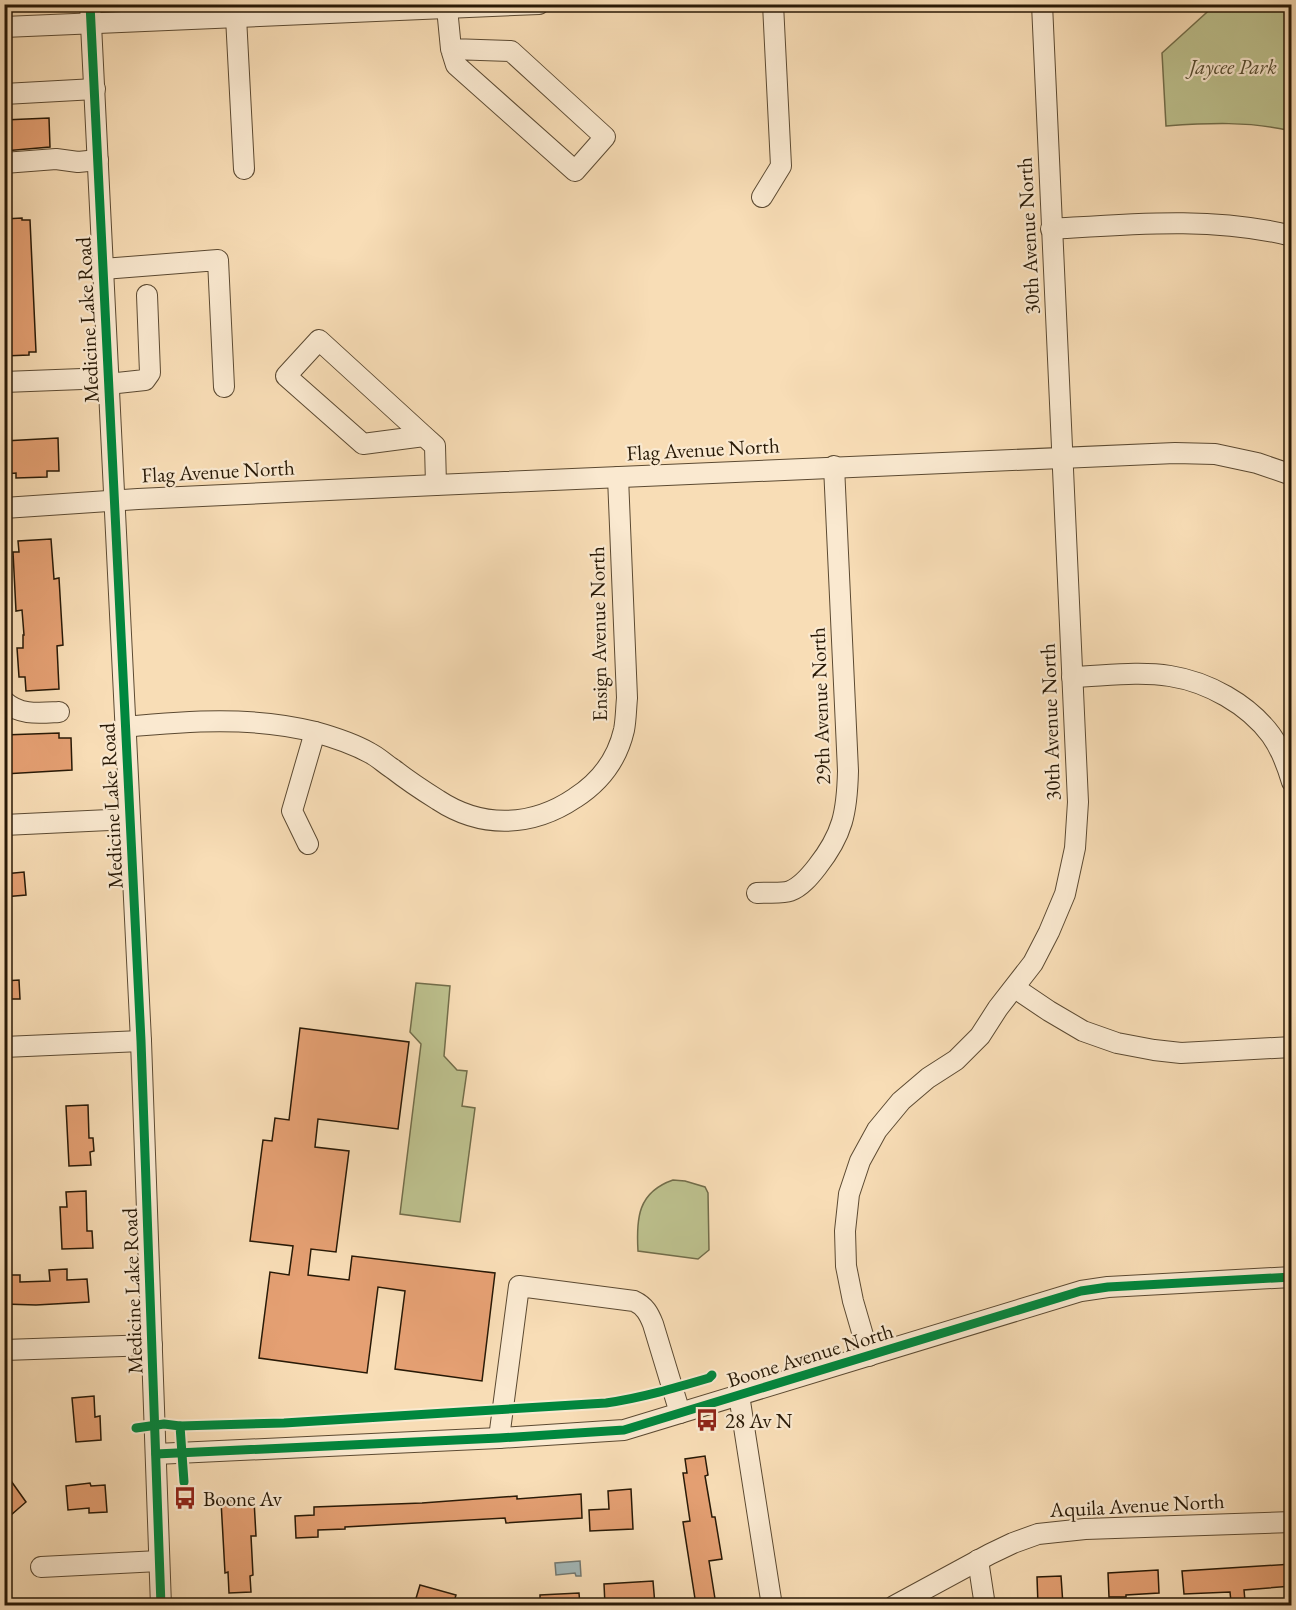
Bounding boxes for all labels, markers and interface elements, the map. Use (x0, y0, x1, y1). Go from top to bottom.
park label: Jaycee Park (1185, 53, 1277, 80)
street label: 30th Avenue North (1010, 156, 1046, 315)
street label: Medicine Lake Road (69, 236, 105, 404)
street label: Flag Avenue North (626, 431, 780, 466)
street label: Flag Avenue North (141, 453, 295, 488)
street label: Ensign Avenue North (583, 546, 613, 722)
street label: 29th Avenue North (804, 627, 836, 785)
street label: 30th Avenue North (1034, 643, 1066, 801)
street label: Medicine Lake Road (93, 722, 129, 890)
street label: Medicine Lake Road (116, 1207, 148, 1375)
street label: Boone Avenue North (724, 1317, 897, 1393)
bus stop icon: 28 Av N (694, 1407, 720, 1433)
place label: 28 Av N (725, 1407, 793, 1434)
bus stop icon: Boone Av (172, 1485, 198, 1511)
place label: Boone Av (203, 1485, 283, 1512)
street label: Aquila Avenue North (1048, 1487, 1225, 1523)

